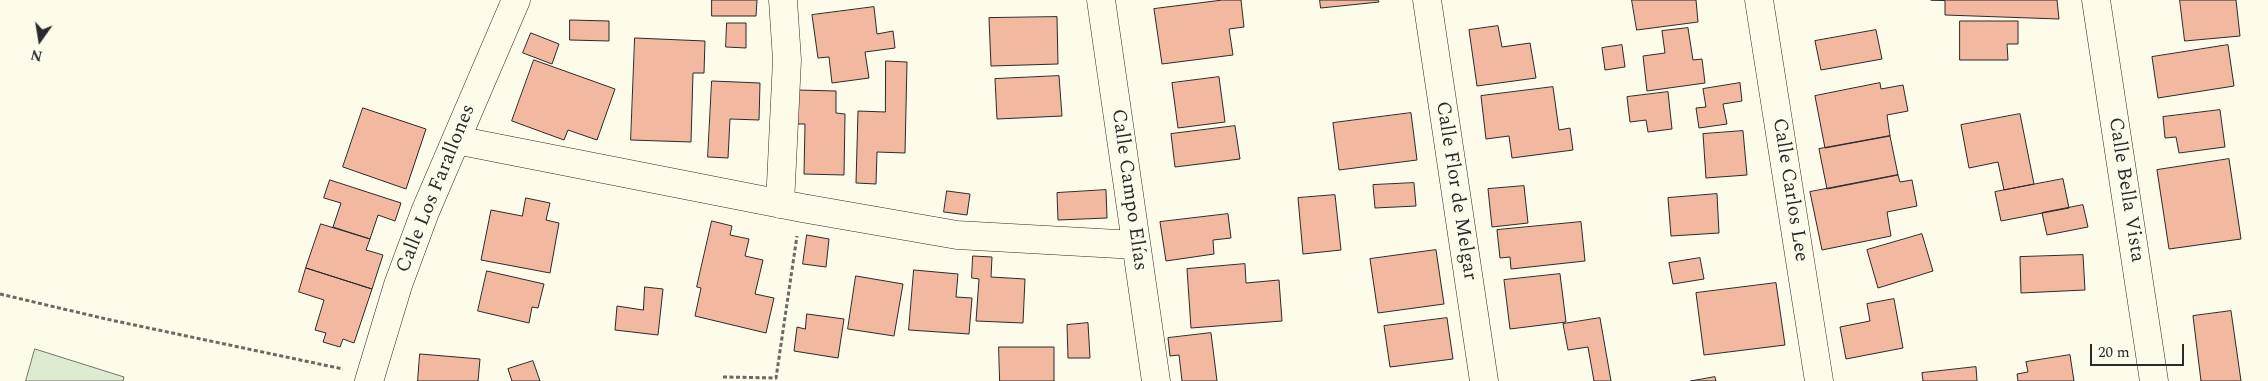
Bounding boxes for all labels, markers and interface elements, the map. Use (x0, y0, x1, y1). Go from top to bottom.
north arrow (15, 15, 65, 65)
text: N (29, 44, 44, 67)
street label: Calle Flor de Melgar (1429, 100, 1481, 282)
street label: Calle Los Farallones (392, 101, 482, 277)
street label: Calle Campo Elías (1105, 108, 1151, 272)
street label: Calle Carlos Lee (1766, 116, 1812, 264)
street label: Calle Bella Vista (2102, 116, 2148, 264)
scale bar (2093, 334, 2187, 366)
text: 20 m (2098, 341, 2130, 364)

